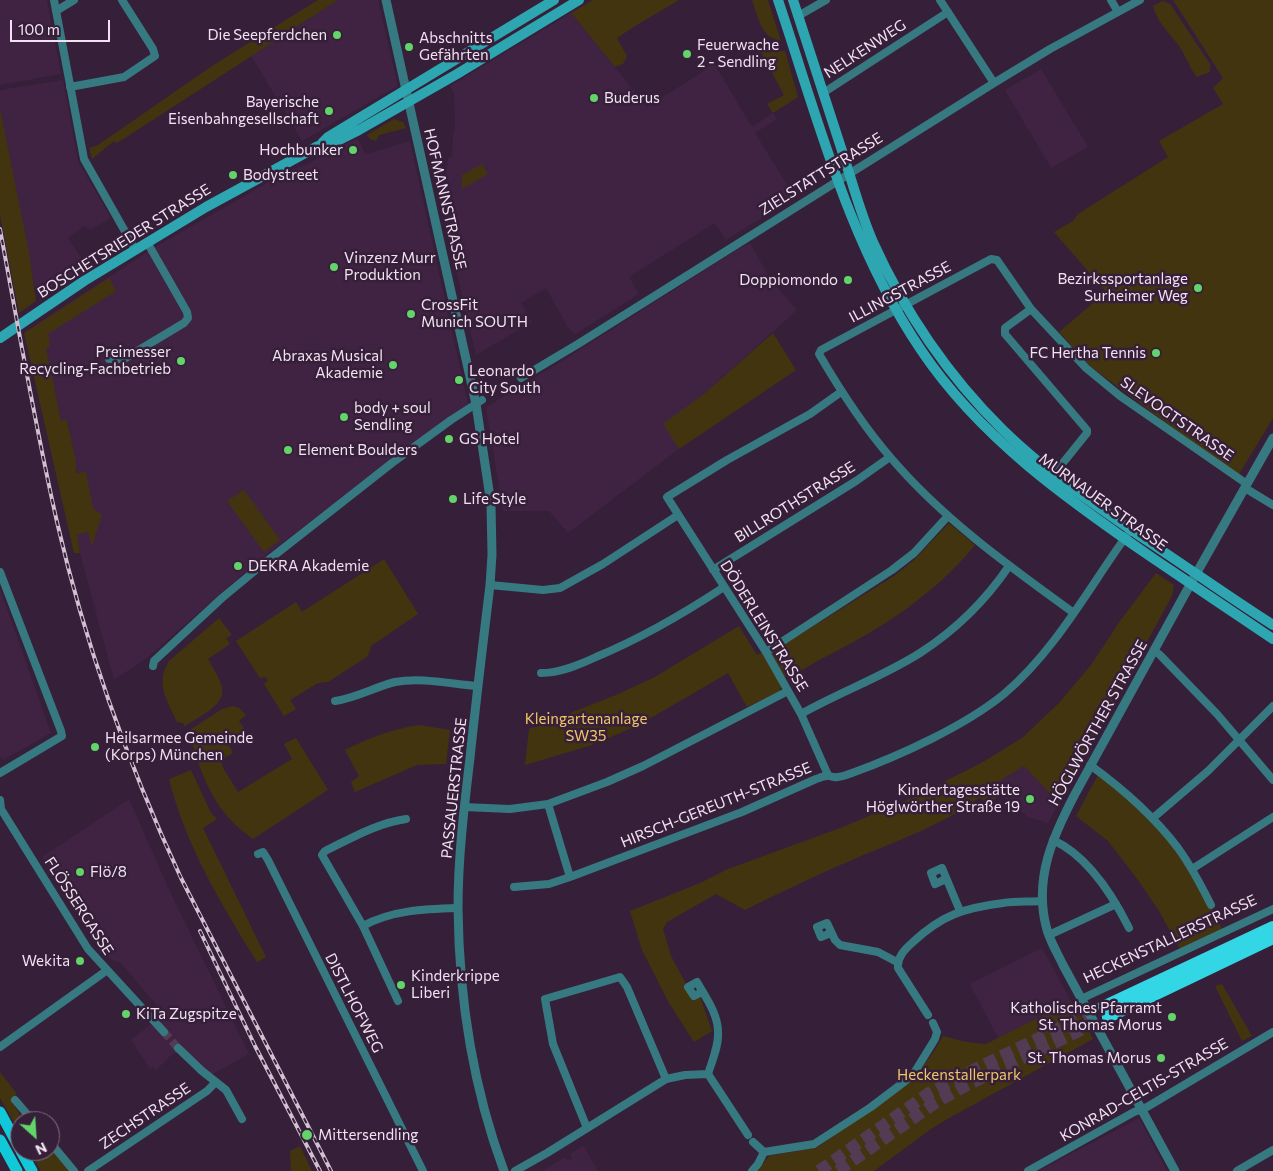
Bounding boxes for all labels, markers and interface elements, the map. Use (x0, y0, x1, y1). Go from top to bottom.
scale bar (12, 10, 112, 42)
street label: NELKENWEG (821, 16, 909, 82)
text: 100 m (18, 20, 60, 38)
place label: Die Seepferdchen (208, 26, 327, 44)
marker: Die Seepferdchen (331, 29, 343, 41)
place label: Abschnitts Gefährten (419, 29, 492, 64)
place label: Feuerwache 2 - Sendling (697, 36, 779, 71)
marker: Abschnitts Gefährten (403, 41, 415, 53)
marker: Feuerwache 2 - Sendling (681, 48, 693, 60)
place label: Buderus (604, 89, 660, 107)
marker: Buderus (588, 92, 600, 104)
place label: Bayerische Eisenbahngesellschaft (168, 93, 319, 128)
marker: Bayerische Eisenbahngesellschaft (323, 105, 335, 117)
street label: HOFMANNSTRASSE (420, 127, 470, 271)
street label: ZIELSTATTSTRASSE (756, 129, 886, 219)
place label: Hochbunker (259, 141, 343, 159)
marker: Hochbunker (347, 144, 359, 156)
place label: Bodystreet (243, 166, 319, 184)
marker: Bodystreet (227, 169, 239, 181)
street label: BOSCHETSRIEDER STRASSE (34, 180, 214, 302)
place label: Vinzenz Murr Produktion (344, 249, 436, 284)
street label: ILLINGSTRASSE (846, 258, 954, 326)
marker: Vinzenz Murr Produktion (328, 261, 340, 273)
place label: Bezirkssportanlage Surheimer Weg (1057, 270, 1188, 305)
place label: Doppiomondo (739, 271, 838, 289)
marker: Doppiomondo (842, 274, 854, 286)
marker: Bezirkssportanlage Surheimer Weg (1192, 282, 1204, 294)
place label: CrossFit Munich SOUTH (421, 296, 528, 331)
marker: CrossFit Munich SOUTH (405, 308, 417, 320)
place label: Preimesser Recycling-Fachbetrieb (19, 343, 171, 378)
place label: FC Hertha Tennis (1029, 344, 1146, 362)
place label: Abraxas Musical Akademie (272, 347, 383, 382)
marker: FC Hertha Tennis (1150, 347, 1162, 359)
marker: Preimesser Recycling-Fachbetrieb (175, 355, 187, 367)
marker: Abraxas Musical Akademie (387, 359, 399, 371)
place label: Leonardo City South (469, 362, 541, 397)
street label: SLEVOGTSTRASSE (1117, 373, 1237, 465)
marker: Leonardo City South (453, 374, 465, 386)
place label: body + soul Sendling (354, 399, 431, 434)
marker: body + soul Sendling (338, 411, 350, 423)
place label: GS Hotel (459, 430, 520, 448)
marker: GS Hotel (443, 433, 455, 445)
place label: Element Boulders (298, 441, 417, 459)
marker: Element Boulders (282, 444, 294, 456)
street label: MURNAUER STRASSE (1035, 449, 1171, 555)
street label: BILLROTHSTRASSE (731, 458, 859, 546)
place label: Life Style (463, 490, 526, 508)
marker: Life Style (447, 493, 459, 505)
place label: DEKRA Akademie (248, 557, 369, 575)
street label: DÖDERLEINSTRASSE (716, 557, 812, 695)
marker: DEKRA Akademie (232, 560, 244, 572)
street label: HÖGLWÖRTHER STRASSE (1045, 637, 1151, 809)
park label: Kleingartenanlage SW35 (525, 710, 647, 745)
street label: PASSAUERSTRASSE (438, 717, 470, 859)
place label: Heilsarmee Gemeinde (Korps) München (105, 729, 253, 764)
marker: Heilsarmee Gemeinde (Korps) München (89, 741, 101, 753)
street label: HIRSCH-GEREUTH-STRASSE (618, 758, 814, 852)
place label: Kindertagesstätte Höglwörther Straße 19 (866, 781, 1020, 816)
marker: Kindertagesstätte Höglwörther Straße 19 (1024, 793, 1036, 805)
street label: FLÖSSERGASSE (41, 854, 117, 958)
place label: Flö/8 (90, 863, 127, 881)
marker: Flö/8 (74, 866, 86, 878)
street label: HECKENSTALLERSTRASSE (1080, 891, 1260, 987)
street label: DISTLHOFWEG (321, 950, 387, 1056)
place label: Wekita (22, 952, 70, 970)
marker: Wekita (74, 955, 86, 967)
place label: Kinderkrippe Liberi (411, 967, 500, 1002)
marker: Kinderkrippe Liberi (395, 979, 407, 991)
place label: Katholisches Pfarramt St. Thomas Morus (1010, 999, 1162, 1034)
place label: KiTa Zugspitze (136, 1005, 237, 1023)
marker: KiTa Zugspitze (120, 1008, 132, 1020)
marker: Katholisches Pfarramt St. Thomas Morus (1166, 1011, 1178, 1023)
street label: KONRAD-CELTIS-STRASSE (1057, 1034, 1231, 1146)
place label: St. Thomas Morus (1028, 1049, 1151, 1067)
marker: St. Thomas Morus (1155, 1052, 1167, 1064)
park label: Heckenstallerpark (897, 1066, 1021, 1084)
street label: ZECHSTRASSE (96, 1079, 194, 1153)
north arrow (10, 1111, 60, 1161)
place label: Mittersendling (318, 1126, 418, 1144)
marker: Mittersendling (300, 1128, 314, 1142)
text: N (33, 1139, 50, 1159)

